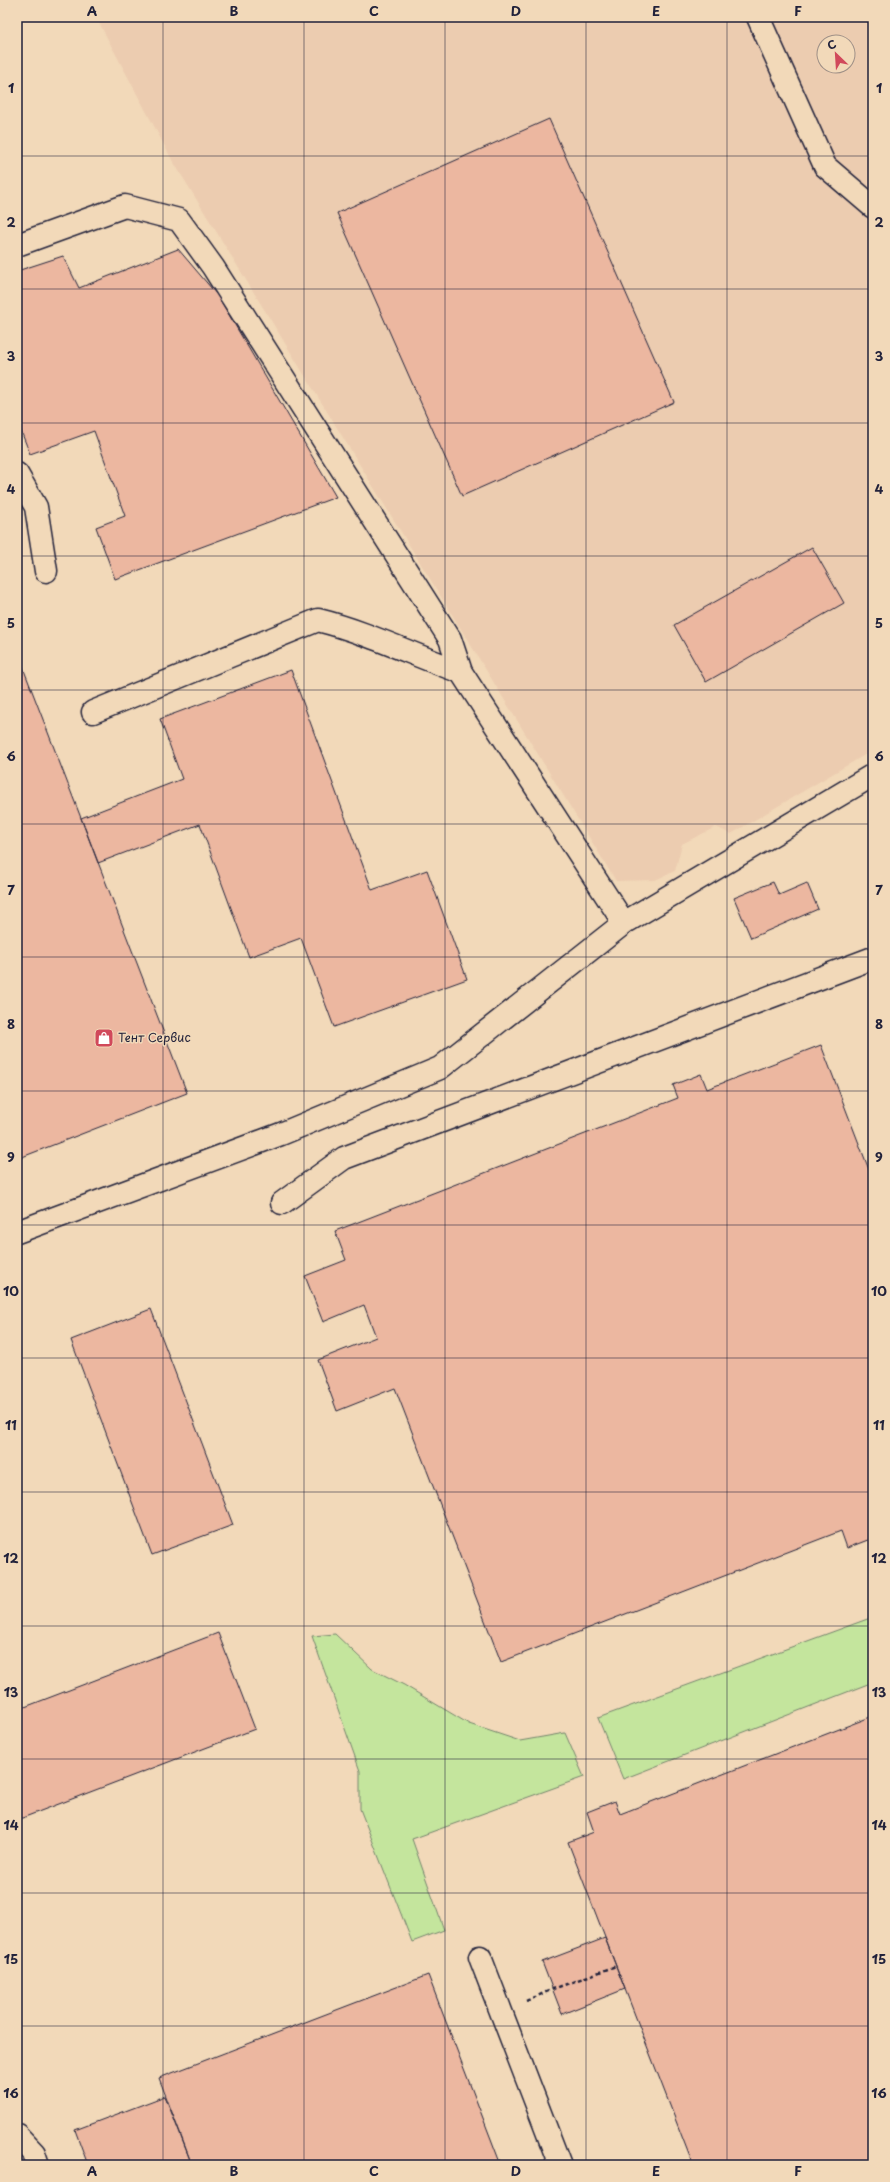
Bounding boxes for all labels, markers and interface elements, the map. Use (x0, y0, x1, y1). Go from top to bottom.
text: A (87, 1, 97, 20)
text: B (230, 1, 239, 20)
text: C (369, 1, 379, 20)
text: D (511, 1, 521, 20)
text: E (652, 1, 660, 20)
text: F (794, 1, 802, 20)
north arrow (816, 34, 856, 74)
text: С (824, 35, 839, 54)
text: 1 (8, 78, 14, 97)
text: 1 (876, 78, 882, 97)
text: 2 (6, 212, 16, 231)
text: 2 (874, 212, 884, 231)
text: 3 (7, 346, 16, 365)
text: 3 (875, 346, 884, 365)
text: 4 (7, 479, 16, 498)
text: 4 (875, 479, 884, 498)
text: 5 (7, 613, 15, 632)
text: 5 (875, 613, 883, 632)
text: 6 (6, 746, 16, 765)
text: 6 (874, 746, 884, 765)
text: 7 (7, 880, 15, 899)
text: 7 (875, 880, 883, 899)
text: 8 (7, 1014, 15, 1033)
text: 8 (875, 1014, 883, 1033)
shop icon: Тент Сервис (93, 1027, 115, 1049)
place label: Тент Сервис (118, 1028, 191, 1046)
text: 9 (7, 1147, 15, 1166)
text: 9 (875, 1147, 883, 1166)
text: 10 (3, 1281, 19, 1300)
text: 10 (871, 1281, 887, 1300)
text: 11 (5, 1415, 17, 1434)
text: 11 (873, 1415, 885, 1434)
text: 12 (3, 1548, 19, 1567)
text: 12 (871, 1548, 887, 1567)
text: 13 (4, 1682, 19, 1701)
text: 13 (872, 1682, 887, 1701)
text: 14 (3, 1815, 19, 1834)
text: 14 (871, 1815, 887, 1834)
text: 15 (4, 1949, 18, 1968)
text: 15 (872, 1949, 886, 1968)
text: 16 (3, 2083, 19, 2102)
text: 16 (871, 2083, 887, 2102)
text: A (87, 2161, 97, 2180)
text: B (230, 2161, 239, 2180)
text: C (369, 2161, 379, 2180)
text: D (511, 2161, 521, 2180)
text: E (652, 2161, 660, 2180)
text: F (794, 2161, 802, 2180)

